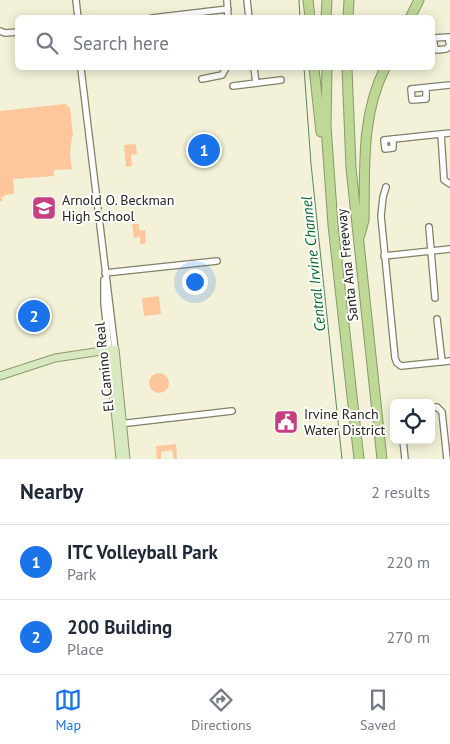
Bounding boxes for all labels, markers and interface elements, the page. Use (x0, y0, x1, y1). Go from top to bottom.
search box (15, 15, 435, 70)
icon: search (33, 29, 61, 57)
text: Search here (73, 31, 169, 55)
pin: 1 (188, 131, 220, 169)
place label: Arnold O. Beckman High School (62, 191, 174, 225)
school or university icon: Arnold O. Beckman High School (31, 195, 57, 221)
water label: Central Irvine Channel (296, 195, 330, 333)
street label: Santa Ana Freeway (332, 207, 362, 322)
your location (182, 269, 208, 295)
pin: 2 (18, 297, 50, 335)
street label: El Camino Real (90, 321, 118, 413)
map controls (390, 399, 435, 444)
button: locate (390, 399, 435, 444)
place label: Irvine Ranch Water District (304, 405, 386, 439)
public building icon: Irvine Ranch Water District (273, 409, 299, 435)
text: Nearby (20, 478, 83, 505)
text: 2 results (371, 482, 430, 502)
text: ITC Volleyball Park (67, 540, 218, 564)
text: 1 (31, 552, 41, 572)
text: 220 m (387, 552, 430, 572)
text: Park (67, 564, 96, 584)
text: 200 Building (67, 615, 172, 639)
text: 2 (31, 627, 41, 647)
text: 270 m (387, 627, 430, 647)
text: Place (67, 639, 104, 659)
tab: Map (54, 686, 82, 734)
tab: Directions (191, 686, 251, 734)
tab: Saved (360, 686, 396, 734)

